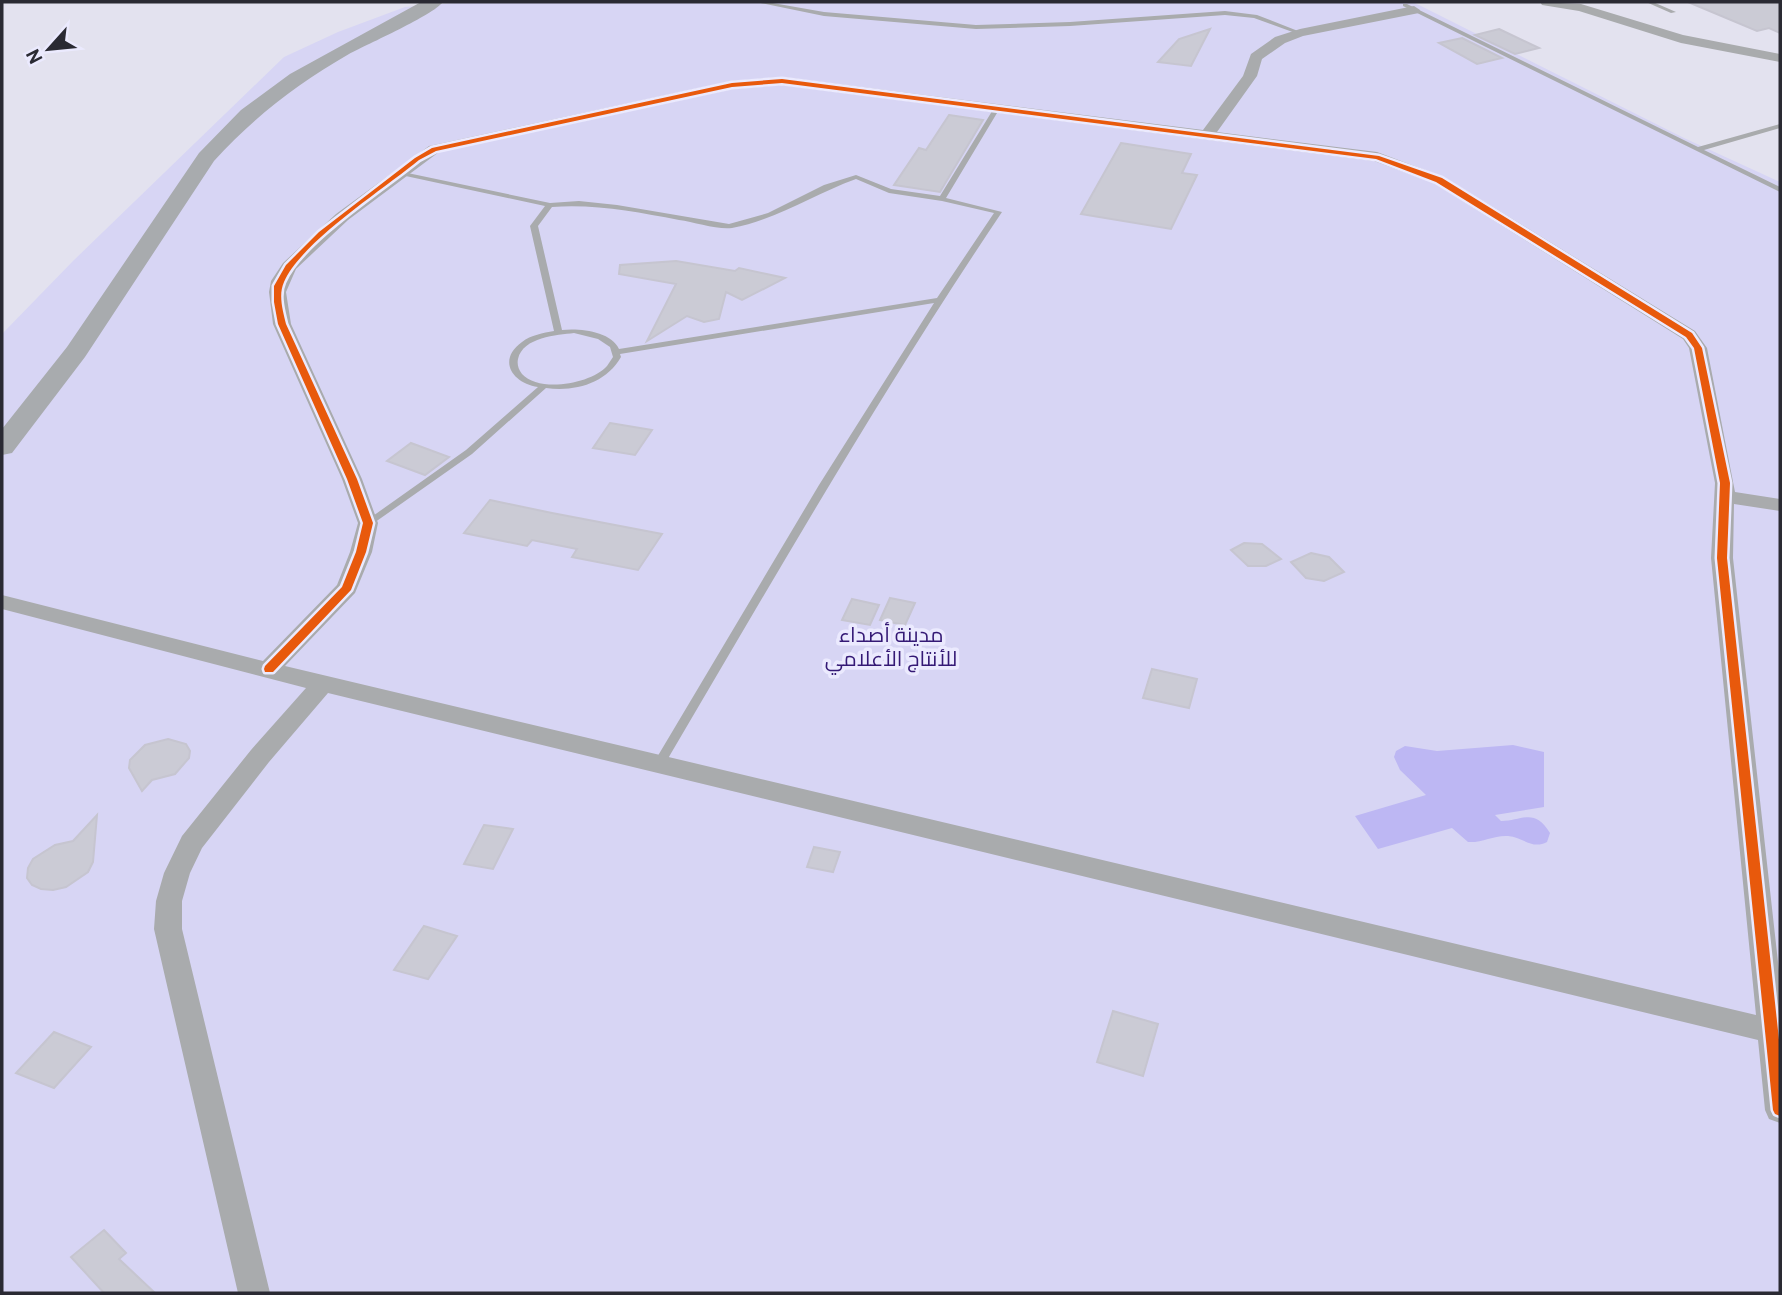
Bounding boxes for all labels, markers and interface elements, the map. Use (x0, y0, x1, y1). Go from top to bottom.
north arrow (14, 14, 84, 84)
text: N (22, 44, 49, 67)
park label: مدينة أصداء للأنتاج الأعلامي (825, 622, 957, 675)

